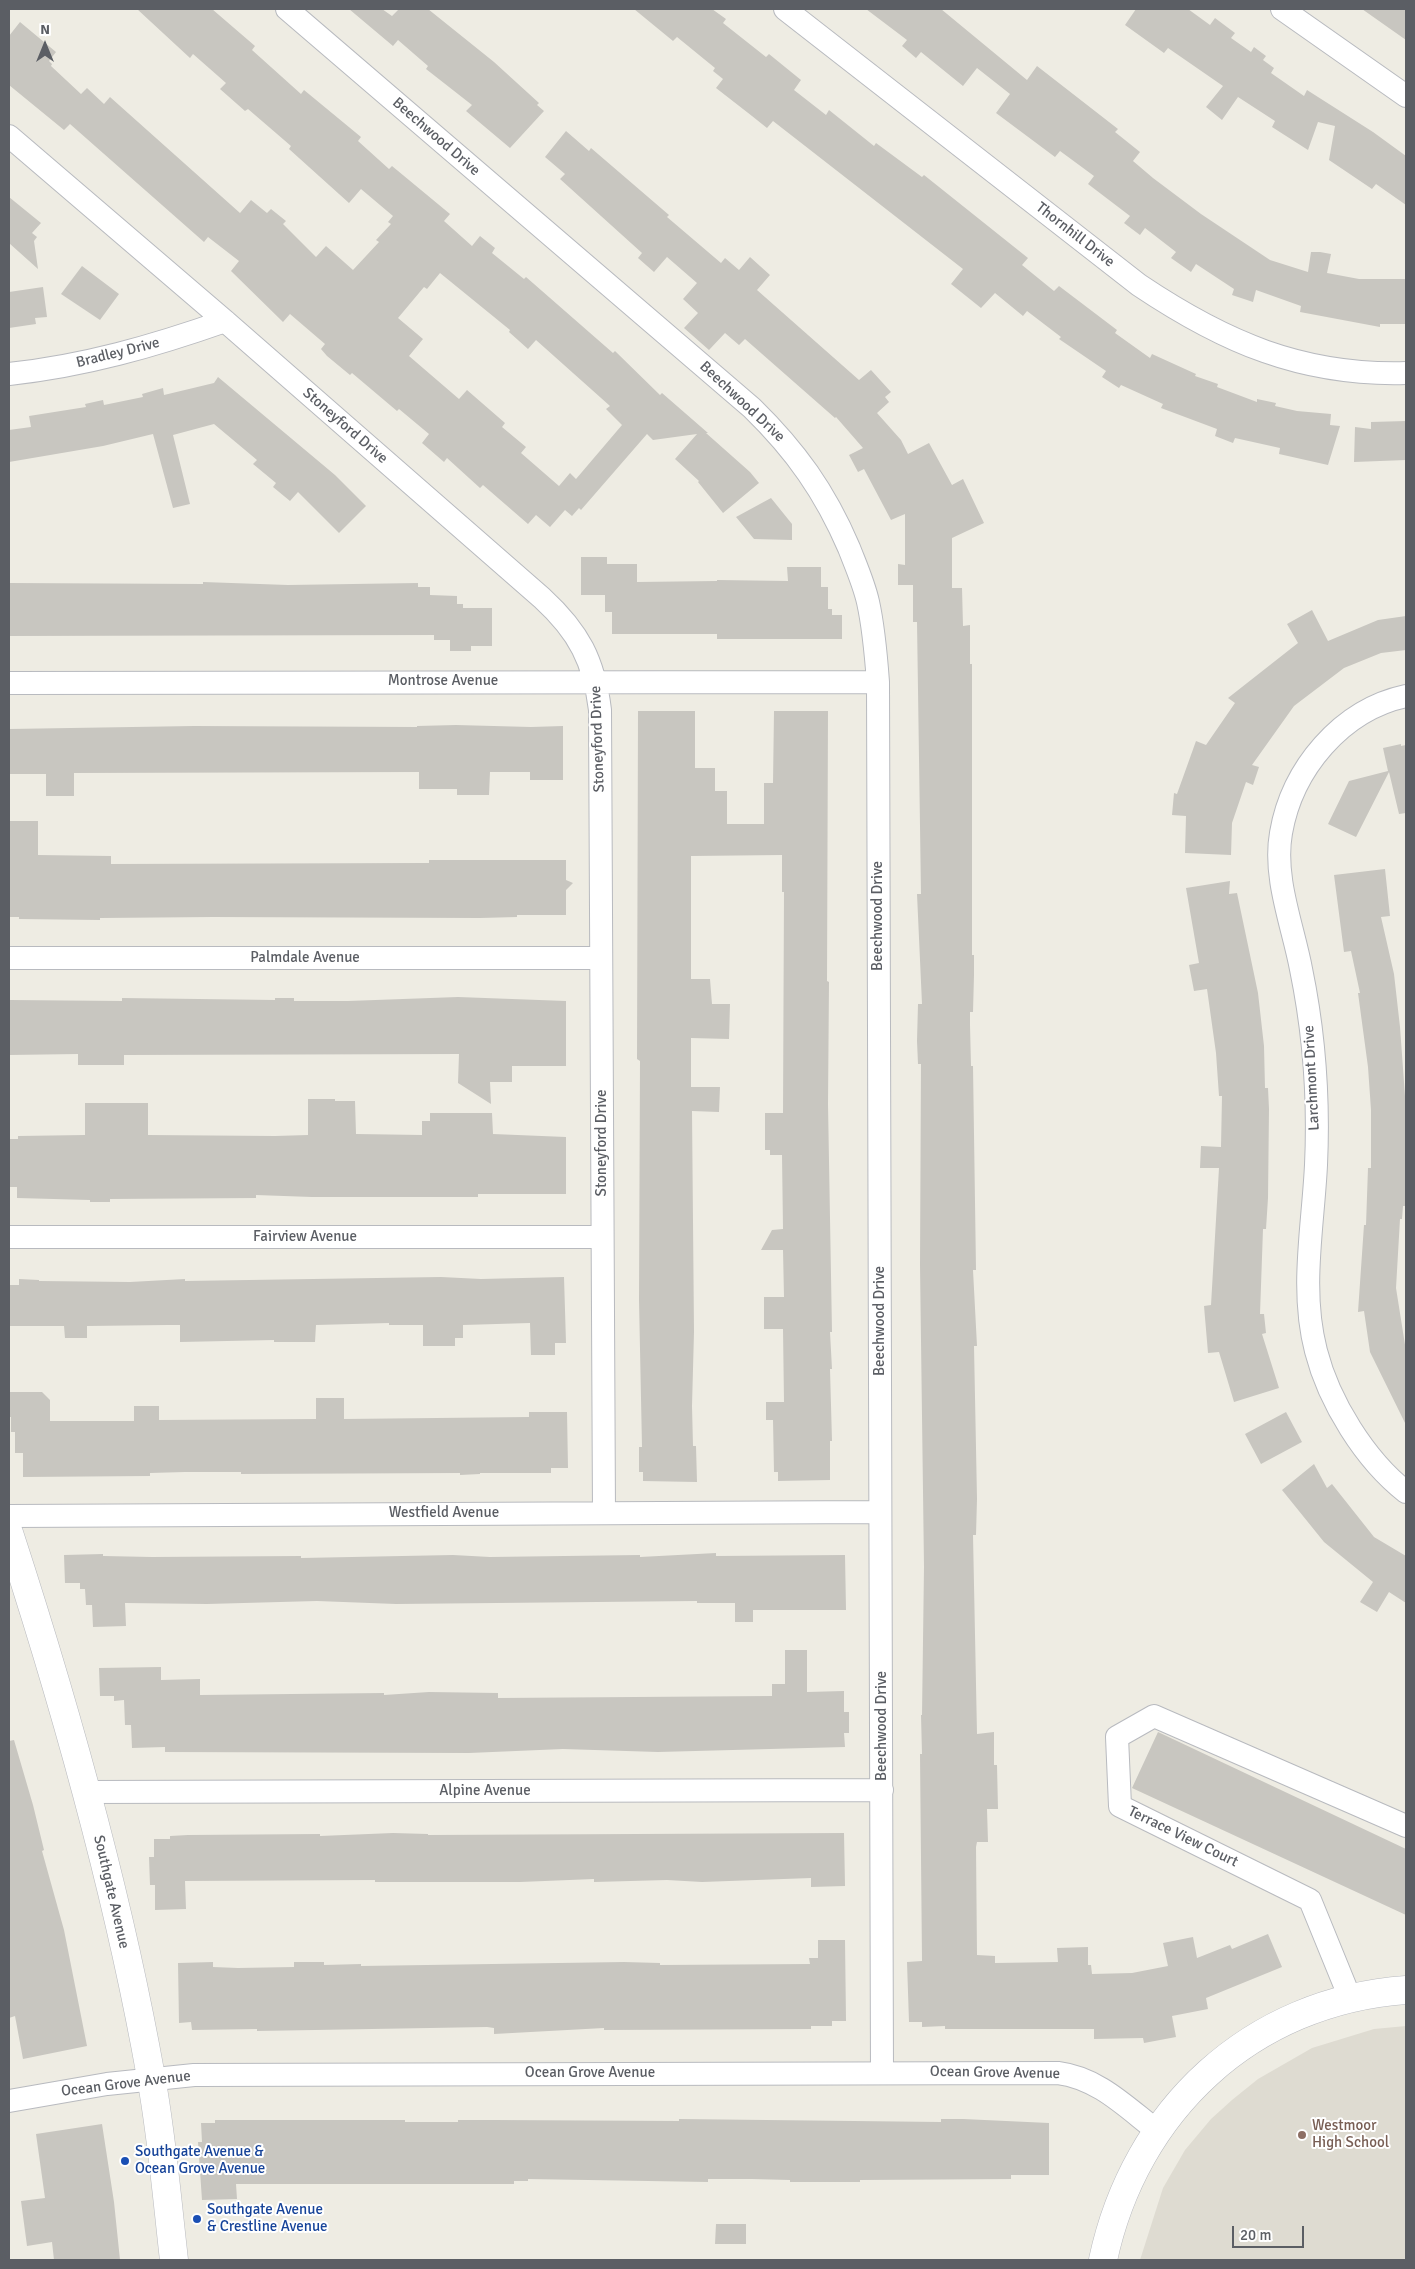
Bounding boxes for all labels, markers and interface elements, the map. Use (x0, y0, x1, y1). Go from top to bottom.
north arrow (20, 20, 70, 70)
text: N (40, 21, 50, 38)
street label: Beechwood Drive (389, 94, 483, 180)
street label: Thornhill Drive (1032, 199, 1118, 271)
street label: Bradley Drive (74, 334, 162, 372)
street label: Beechwood Drive (696, 358, 788, 446)
street label: Stoneyford Drive (299, 384, 391, 468)
street label: Montrose Avenue (388, 672, 498, 690)
street label: Stoneyford Drive (587, 685, 609, 793)
street label: Beechwood Drive (869, 861, 887, 971)
street label: Palmdale Avenue (250, 949, 360, 967)
street label: Larchmont Drive (1300, 1025, 1324, 1131)
street label: Stoneyford Drive (593, 1090, 611, 1196)
street label: Fairview Avenue (253, 1228, 357, 1246)
street label: Beechwood Drive (871, 1266, 889, 1376)
street label: Westfield Avenue (389, 1504, 499, 1522)
street label: Beechwood Drive (873, 1671, 891, 1781)
street label: Alpine Avenue (439, 1782, 531, 1800)
street label: Terrace View Court (1125, 1803, 1241, 1871)
street label: Southgate Avenue (89, 1833, 133, 1951)
street label: Ocean Grove Avenue (930, 2063, 1060, 2083)
street label: Ocean Grove Avenue (525, 2064, 655, 2082)
street label: Ocean Grove Avenue (60, 2067, 192, 2101)
place label: Westmoor High School (1312, 2117, 1389, 2152)
marker: Westmoor High School (1296, 2129, 1308, 2141)
place label: Southgate Avenue & Ocean Grove Avenue (135, 2143, 265, 2178)
marker: Southgate Avenue & Ocean Grove Avenue (119, 2155, 131, 2167)
place label: Southgate Avenue & Crestline Avenue (207, 2201, 328, 2236)
marker: Southgate Avenue & Crestline Avenue (191, 2213, 203, 2225)
scale bar (1235, 2216, 1308, 2248)
text: 20 m (1240, 2226, 1271, 2244)

